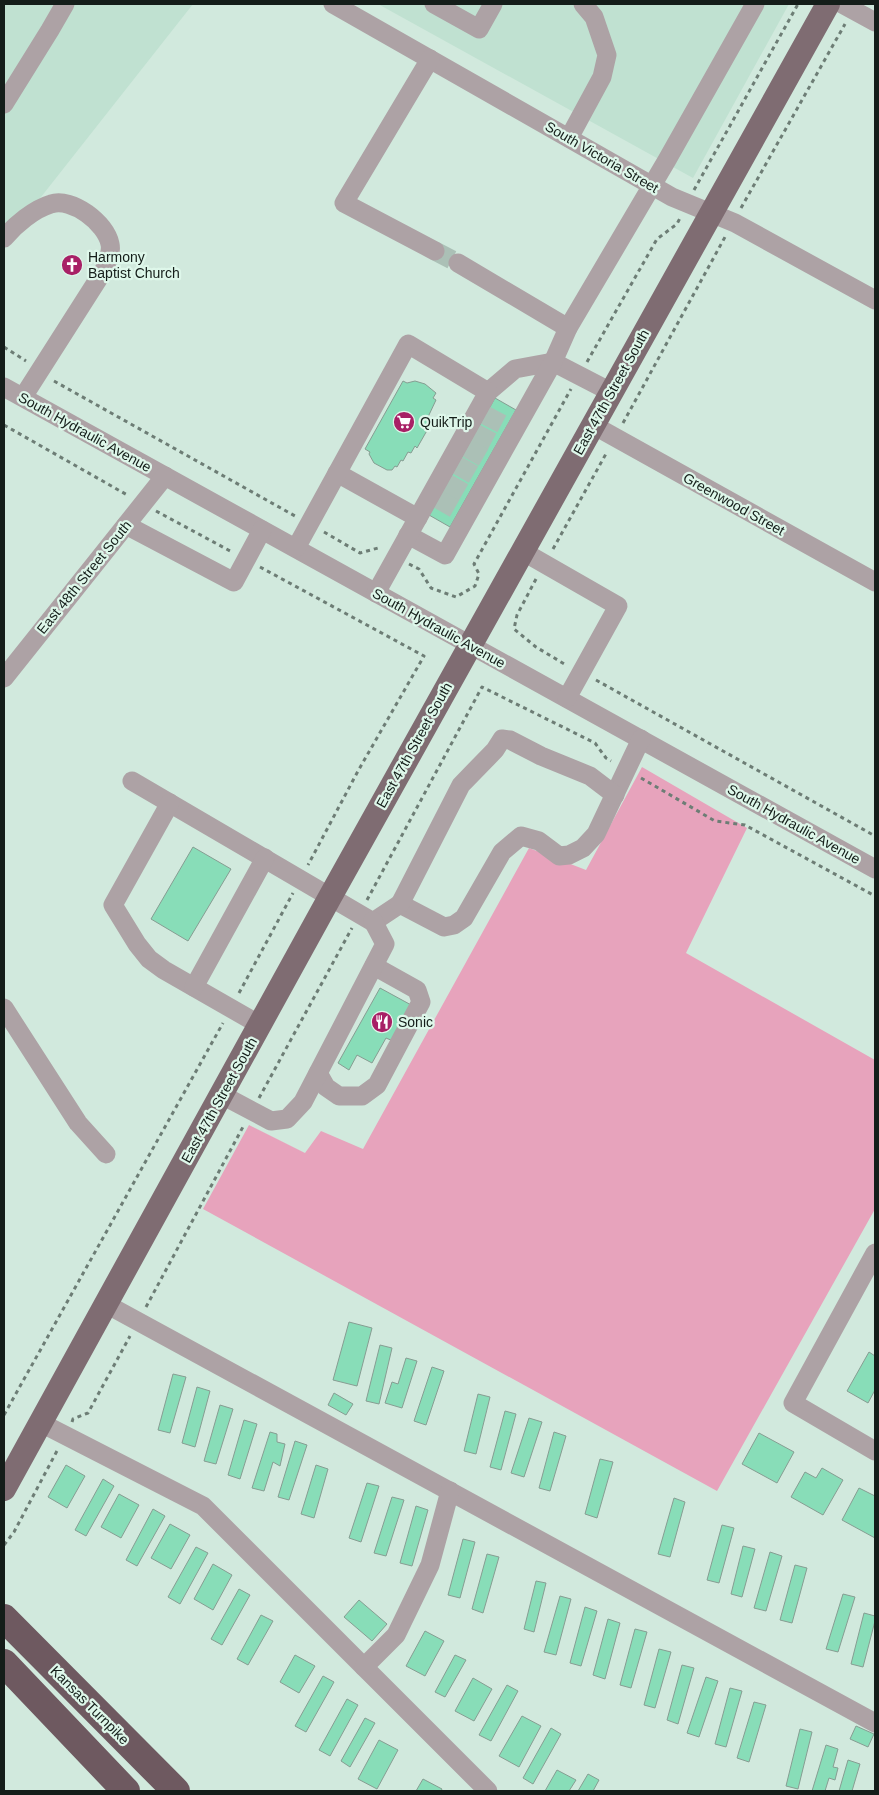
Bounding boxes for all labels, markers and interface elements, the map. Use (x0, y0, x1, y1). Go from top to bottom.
street label: South Victoria Street (543, 118, 662, 196)
place label: Harmony Baptist Church (88, 249, 180, 281)
church icon: Harmony Baptist Church (60, 253, 84, 277)
street label: East 47th Street South (570, 327, 652, 457)
street label: South Hydraulic Avenue (16, 389, 154, 475)
supermarket icon: QuikTrip (392, 410, 416, 434)
place label: QuikTrip (420, 414, 473, 430)
street label: Greenwood Street (680, 469, 788, 539)
street label: East 48th Street South (33, 517, 135, 637)
street label: South Hydraulic Avenue (370, 585, 508, 671)
street label: East 47th Street South (373, 680, 455, 810)
street label: South Hydraulic Avenue (725, 781, 863, 867)
restaurant icon: Sonic (370, 1010, 394, 1034)
place label: Sonic (398, 1014, 433, 1030)
street label: East 47th Street South (178, 1035, 260, 1165)
street label: Kansas Turnpike (47, 1662, 133, 1748)

